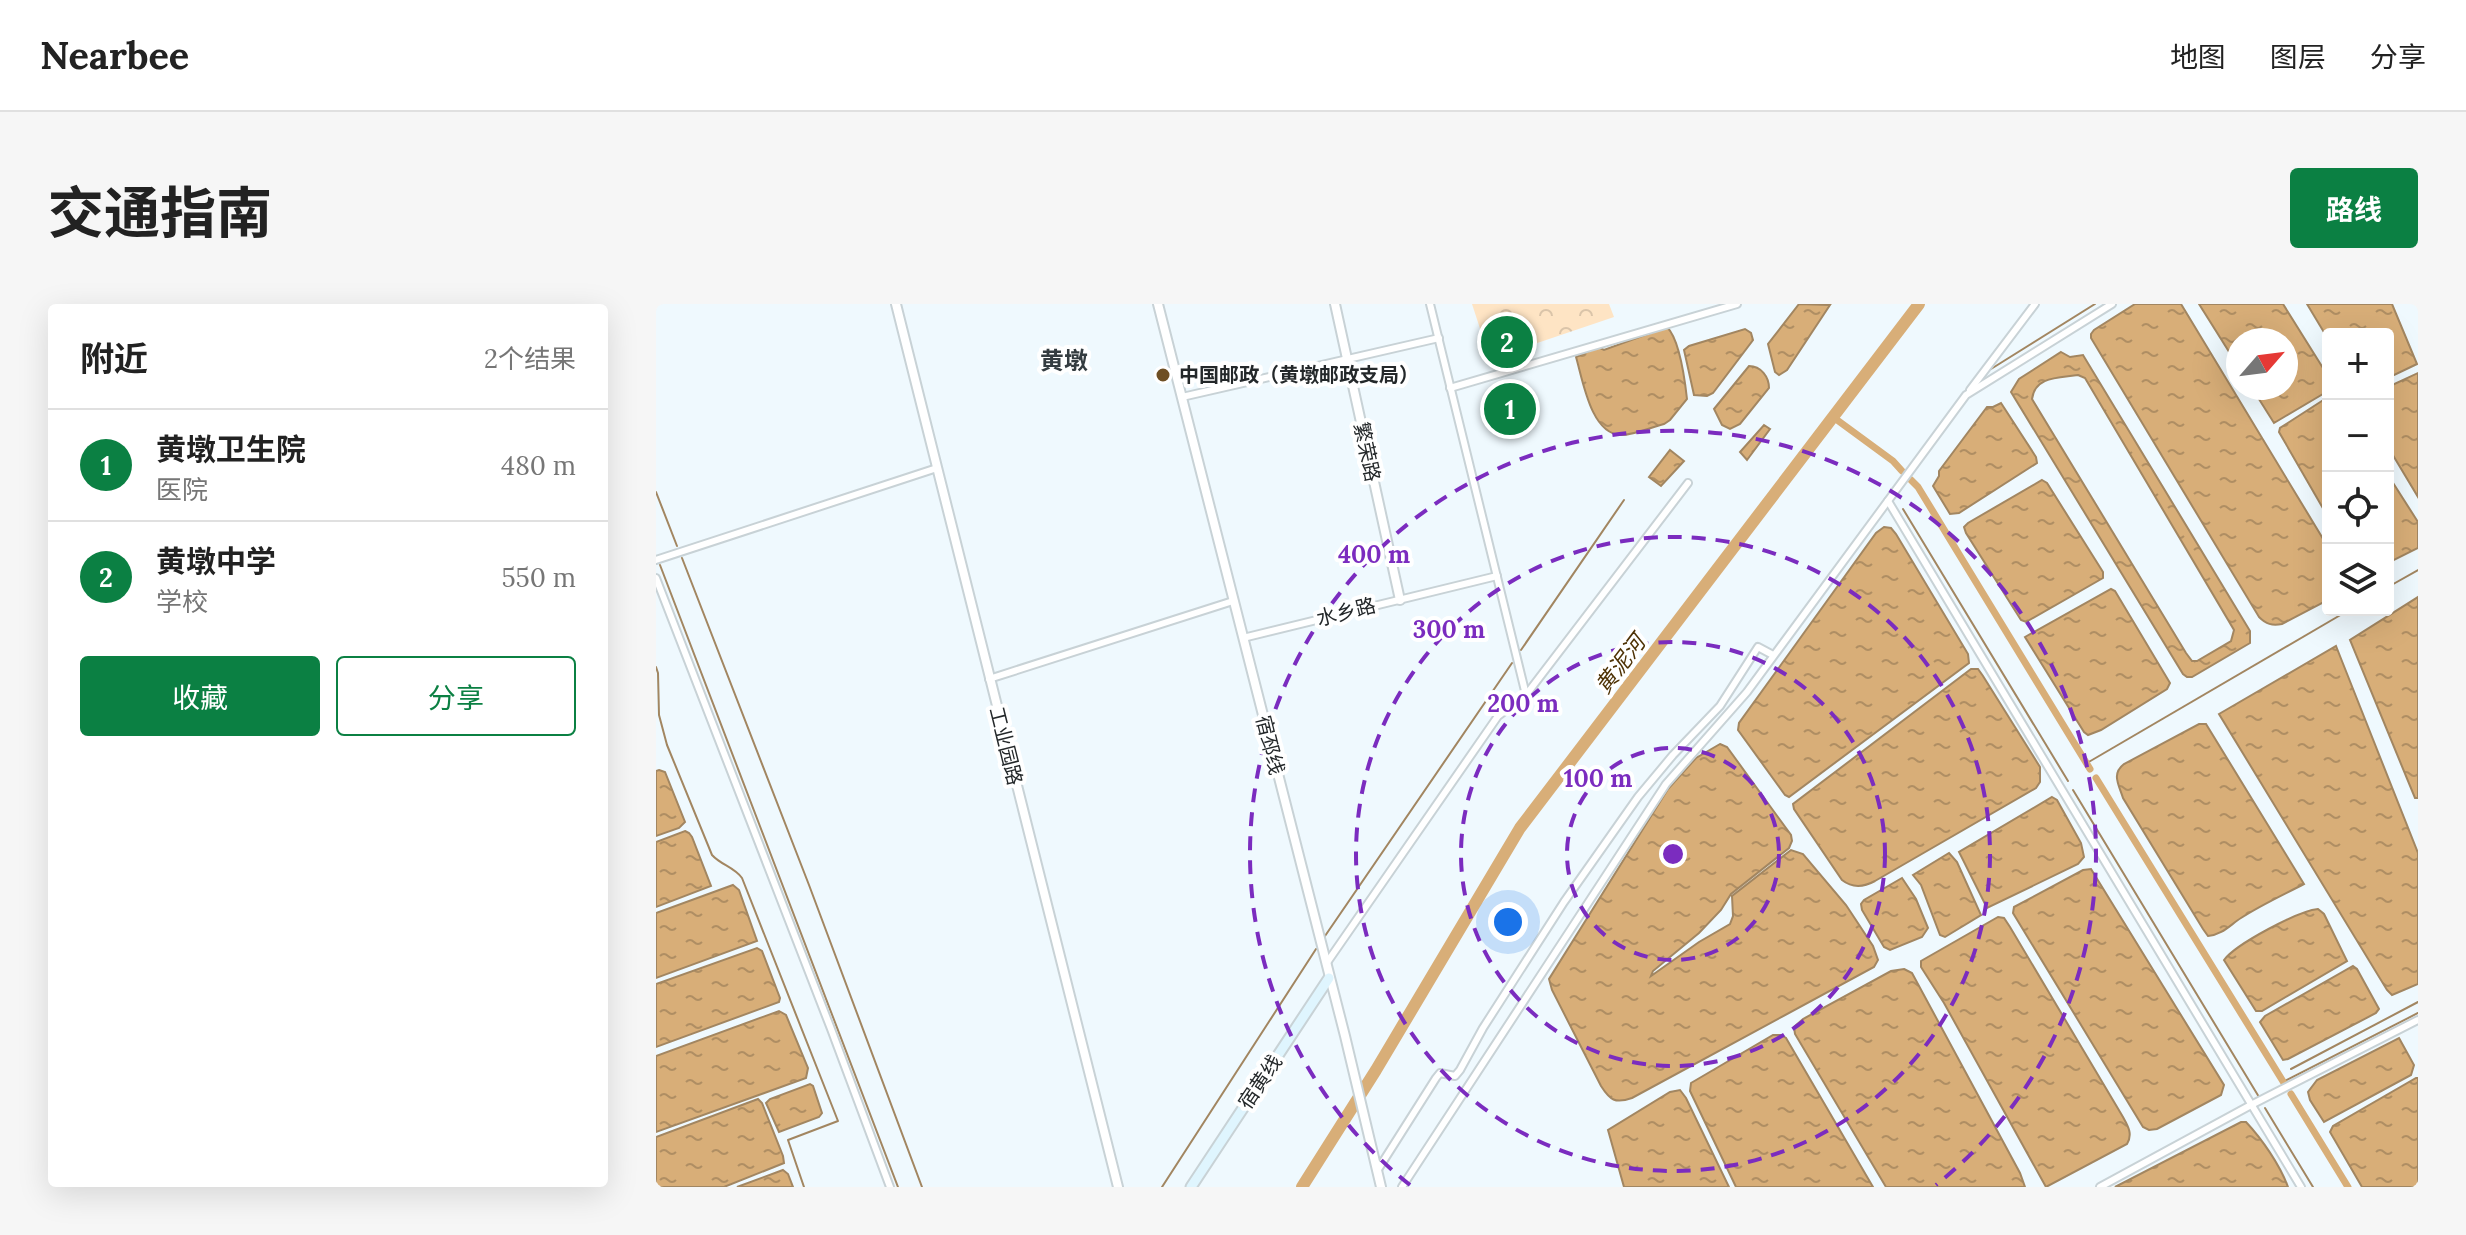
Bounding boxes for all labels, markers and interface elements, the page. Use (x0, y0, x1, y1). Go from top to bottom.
text: Nearbee (40, 31, 189, 79)
text: 地图 (2170, 39, 2226, 75)
text: 图层 (2270, 39, 2326, 75)
text: 分享 (2370, 39, 2426, 75)
button: 路线 (2290, 168, 2418, 248)
text: 交通指南 (48, 177, 272, 248)
pin: 2 (1481, 312, 1533, 372)
north arrow (2226, 328, 2298, 400)
map controls (2322, 328, 2394, 616)
button: + (2322, 328, 2394, 400)
text: 附近 (80, 337, 148, 380)
text: 2个结果 (484, 342, 576, 375)
district label: 黄墩 (1040, 345, 1088, 376)
place label: 中国邮政（黄墩邮政支局） (1179, 362, 1419, 387)
marker: 中国邮政（黄墩邮政支局） (1154, 366, 1172, 384)
pin: 1 (1484, 379, 1536, 439)
button: − (2322, 400, 2394, 472)
street label: 繁荣路 (1349, 420, 1386, 484)
text: 黄墩卫生院 (156, 430, 306, 468)
text: 1 (101, 449, 111, 482)
text: 480 m (501, 449, 576, 482)
button: locate (2322, 472, 2394, 544)
text: 医院 (156, 473, 208, 506)
text: 400 m (1338, 539, 1410, 570)
text: 黄墩中学 (156, 542, 276, 580)
button: layers (2322, 544, 2394, 616)
text: 2 (99, 561, 113, 594)
text: 550 m (501, 561, 576, 594)
text: 学校 (156, 585, 208, 618)
street label: 水乡路 (1314, 592, 1378, 631)
text: 300 m (1413, 614, 1485, 645)
water label: 黄泥河 (1589, 626, 1653, 699)
button: 收藏 (80, 656, 320, 736)
button: 分享 (336, 656, 576, 736)
text: 200 m (1487, 688, 1559, 719)
street label: 工业园路 (985, 704, 1028, 788)
street label: 宿邳线 (1251, 713, 1290, 777)
text: 100 m (1564, 763, 1632, 794)
centre of rings (1659, 840, 1687, 868)
your location (1488, 902, 1528, 942)
street label: 宿黄线 (1232, 1050, 1287, 1114)

